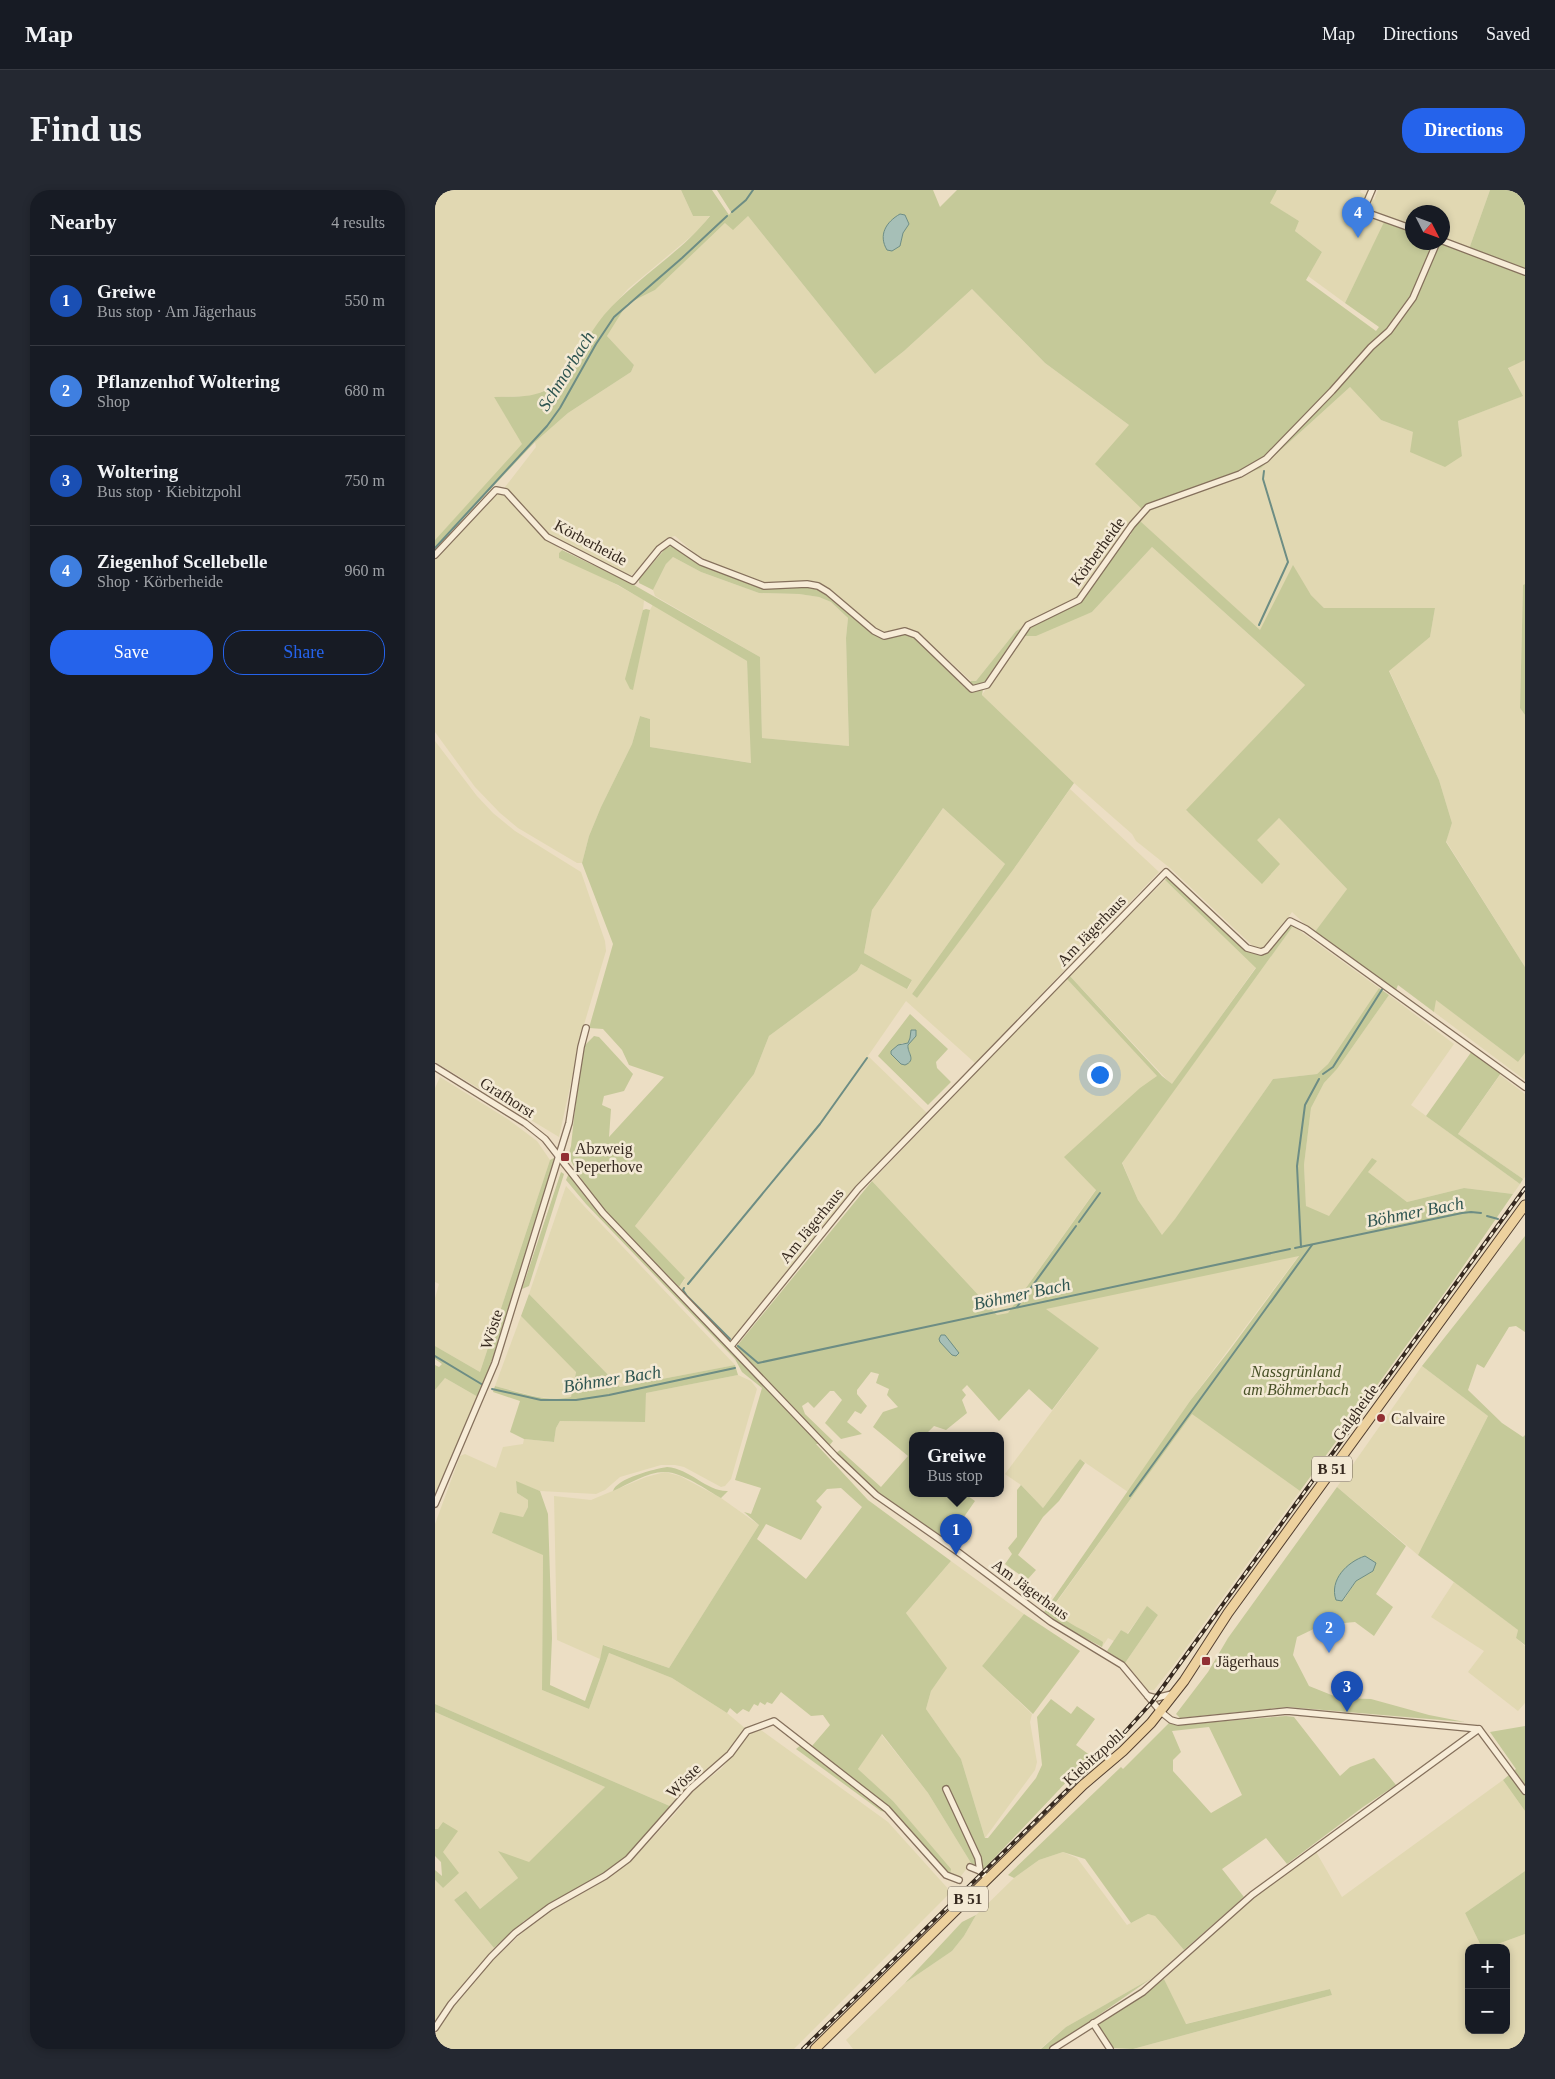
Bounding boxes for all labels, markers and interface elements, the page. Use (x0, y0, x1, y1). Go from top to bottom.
text: Map (25, 21, 73, 47)
text: Map (1322, 24, 1355, 44)
text: Directions (1383, 24, 1458, 44)
text: Saved (1486, 24, 1530, 44)
button: Directions (1402, 108, 1525, 153)
text: Find us (30, 110, 142, 149)
pin: 4 (1342, 197, 1374, 238)
north arrow (1405, 205, 1450, 250)
text: Nearby (50, 210, 117, 234)
text: 4 results (331, 214, 385, 231)
text: Greiwe (97, 281, 156, 302)
text: 1 (62, 292, 70, 309)
text: 550 m (345, 292, 385, 309)
text: Bus stop · Am Jägerhaus (97, 303, 256, 320)
water label: Schmorbach (534, 328, 598, 414)
text: Pflanzenhof Woltering (97, 371, 280, 392)
text: 2 (62, 382, 70, 399)
text: 680 m (345, 382, 385, 399)
text: Shop (97, 393, 130, 410)
text: Woltering (97, 461, 178, 482)
text: 3 (62, 472, 70, 489)
text: 750 m (345, 472, 385, 489)
text: Bus stop · Kiebitzpohl (97, 483, 241, 500)
street label: Körberheide (1067, 514, 1128, 589)
street label: Körberheide (551, 516, 630, 569)
text: Ziegenhof Scellebelle (97, 551, 267, 572)
text: 4 (62, 562, 70, 579)
text: 960 m (345, 562, 385, 579)
text: Shop · Körberheide (97, 573, 223, 590)
button: Save (50, 630, 213, 675)
button: Share (223, 630, 385, 675)
street label: Am Jägerhaus (1054, 892, 1130, 970)
your location (1087, 1062, 1113, 1088)
street label: Grafhorst (477, 1074, 539, 1121)
place label: Abzweig Peperhove (575, 1140, 643, 1176)
marker: Abzweig Peperhove (559, 1151, 571, 1163)
street label: Am Jägerhaus (776, 1185, 847, 1267)
water label: Böhmer Bach (1365, 1193, 1465, 1231)
water label: Böhmer Bach (972, 1274, 1072, 1314)
street label: Wöste (477, 1307, 506, 1351)
water label: Böhmer Bach (562, 1361, 662, 1397)
park label: Nassgrünland am Böhmerbach (1243, 1363, 1349, 1398)
street label: Galgheide (1329, 1381, 1382, 1444)
place label: Calvaire (1391, 1410, 1445, 1427)
marker: Calvaire (1375, 1412, 1387, 1424)
popup (909, 1432, 1004, 1497)
text: Greiwe (927, 1445, 986, 1466)
road number: B 51 (1312, 1456, 1352, 1482)
text: Bus stop (927, 1467, 983, 1484)
pin: 1 (940, 1514, 972, 1555)
street label: Am Jägerhaus (988, 1556, 1073, 1624)
pin: 2 (1313, 1612, 1345, 1653)
place label: Jägerhaus (1216, 1653, 1279, 1671)
marker: Jägerhaus (1200, 1655, 1212, 1667)
pin: 3 (1331, 1671, 1363, 1712)
street label: Kiebitzpohl (1060, 1725, 1128, 1790)
street label: Wöste (663, 1760, 704, 1801)
road number: B 51 (948, 1886, 988, 1912)
map controls (1465, 1944, 1510, 2034)
button: + (1465, 1944, 1510, 1989)
button: − (1465, 1989, 1510, 2034)

